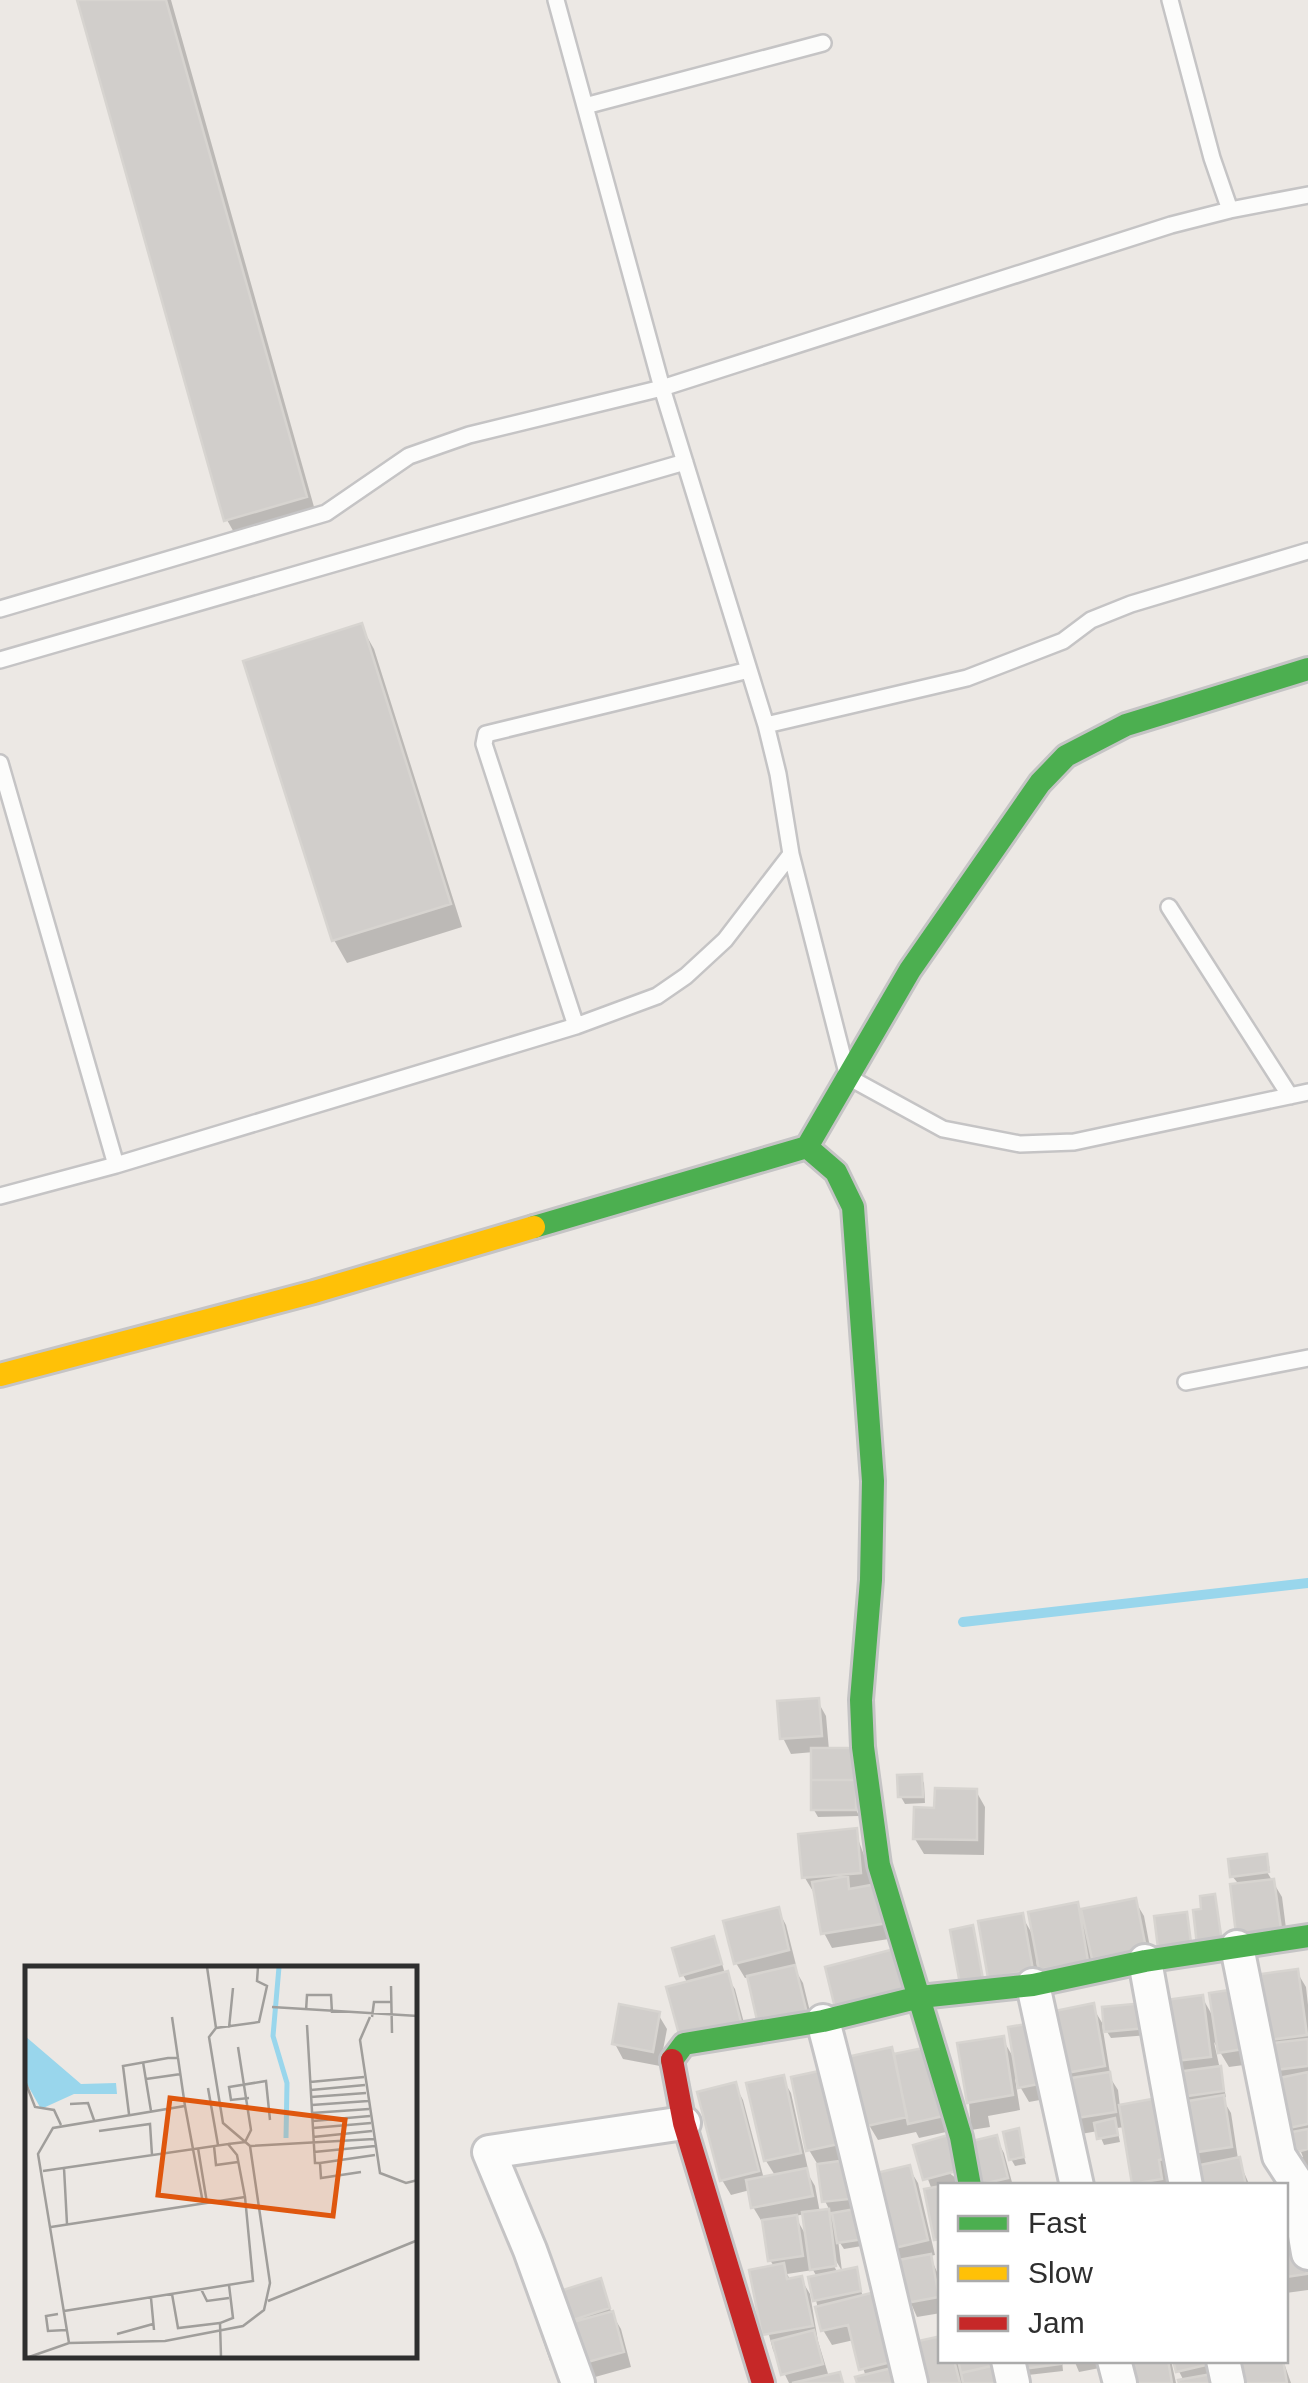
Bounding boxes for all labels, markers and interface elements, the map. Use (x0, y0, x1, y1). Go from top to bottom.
inset map (25, 1966, 418, 2358)
legend (938, 2183, 1288, 2363)
text: Fast (1028, 2206, 1087, 2239)
text: Slow (1028, 2256, 1093, 2289)
text: Jam (1028, 2306, 1085, 2339)

